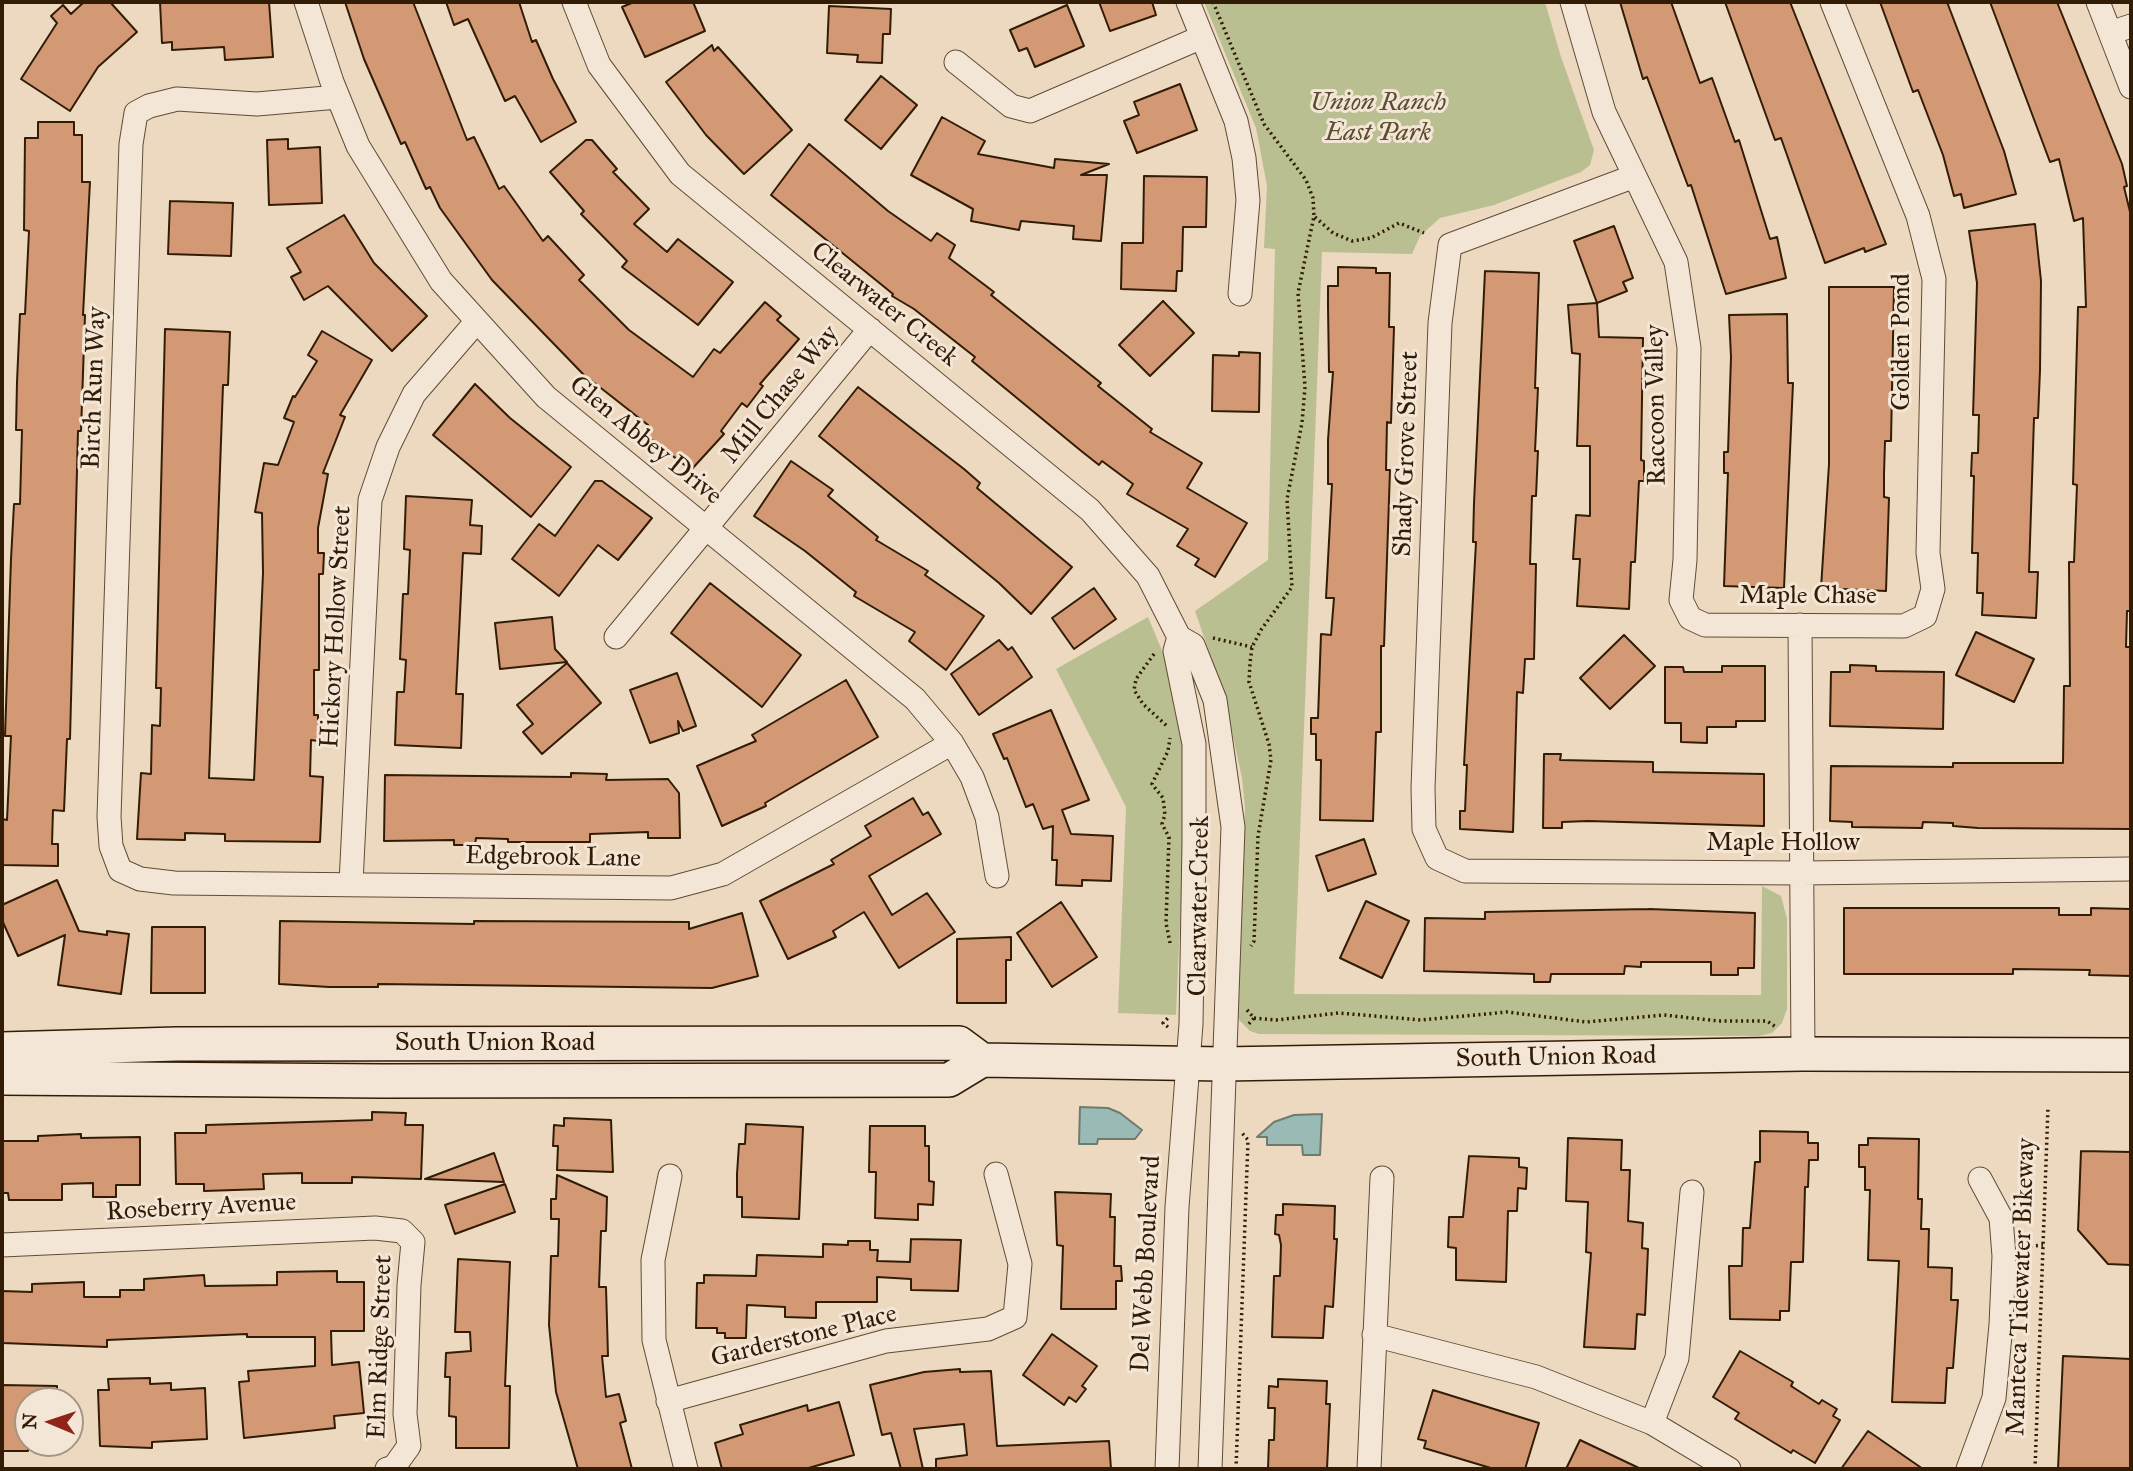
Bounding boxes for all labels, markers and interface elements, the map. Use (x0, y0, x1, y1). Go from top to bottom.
park label: Union Ranch East Park (1310, 88, 1446, 150)
street label: Clearwater Creek (804, 236, 964, 374)
street label: Golden Pond (1887, 273, 1919, 411)
street label: Birch Run Way (77, 306, 113, 470)
street label: Mill Chase Way (716, 320, 846, 470)
street label: Raccoon Valley (1640, 324, 1674, 486)
street label: Shady Grove Street (1388, 351, 1426, 557)
street label: Glen Abbey Drive (562, 370, 728, 512)
street label: Hickory Hollow Street (315, 505, 359, 749)
street label: Maple Chase (1739, 581, 1877, 613)
street label: Clearwater Creek (1183, 815, 1217, 997)
street label: Maple Hollow (1706, 828, 1860, 860)
street label: Edgebrook Lane (465, 841, 641, 875)
street label: South Union Road (395, 1028, 595, 1060)
street label: South Union Road (1455, 1041, 1657, 1075)
street label: Manteca Tidewater Bikeway (2001, 1138, 2043, 1436)
street label: Del Webb Boulevard (1126, 1155, 1168, 1373)
street label: Roseberry Avenue (105, 1187, 297, 1229)
street label: Elm Ridge Street (362, 1254, 400, 1440)
street label: Garderstone Place (708, 1299, 900, 1375)
north arrow (14, 1387, 84, 1457)
text: N (18, 1413, 41, 1430)

